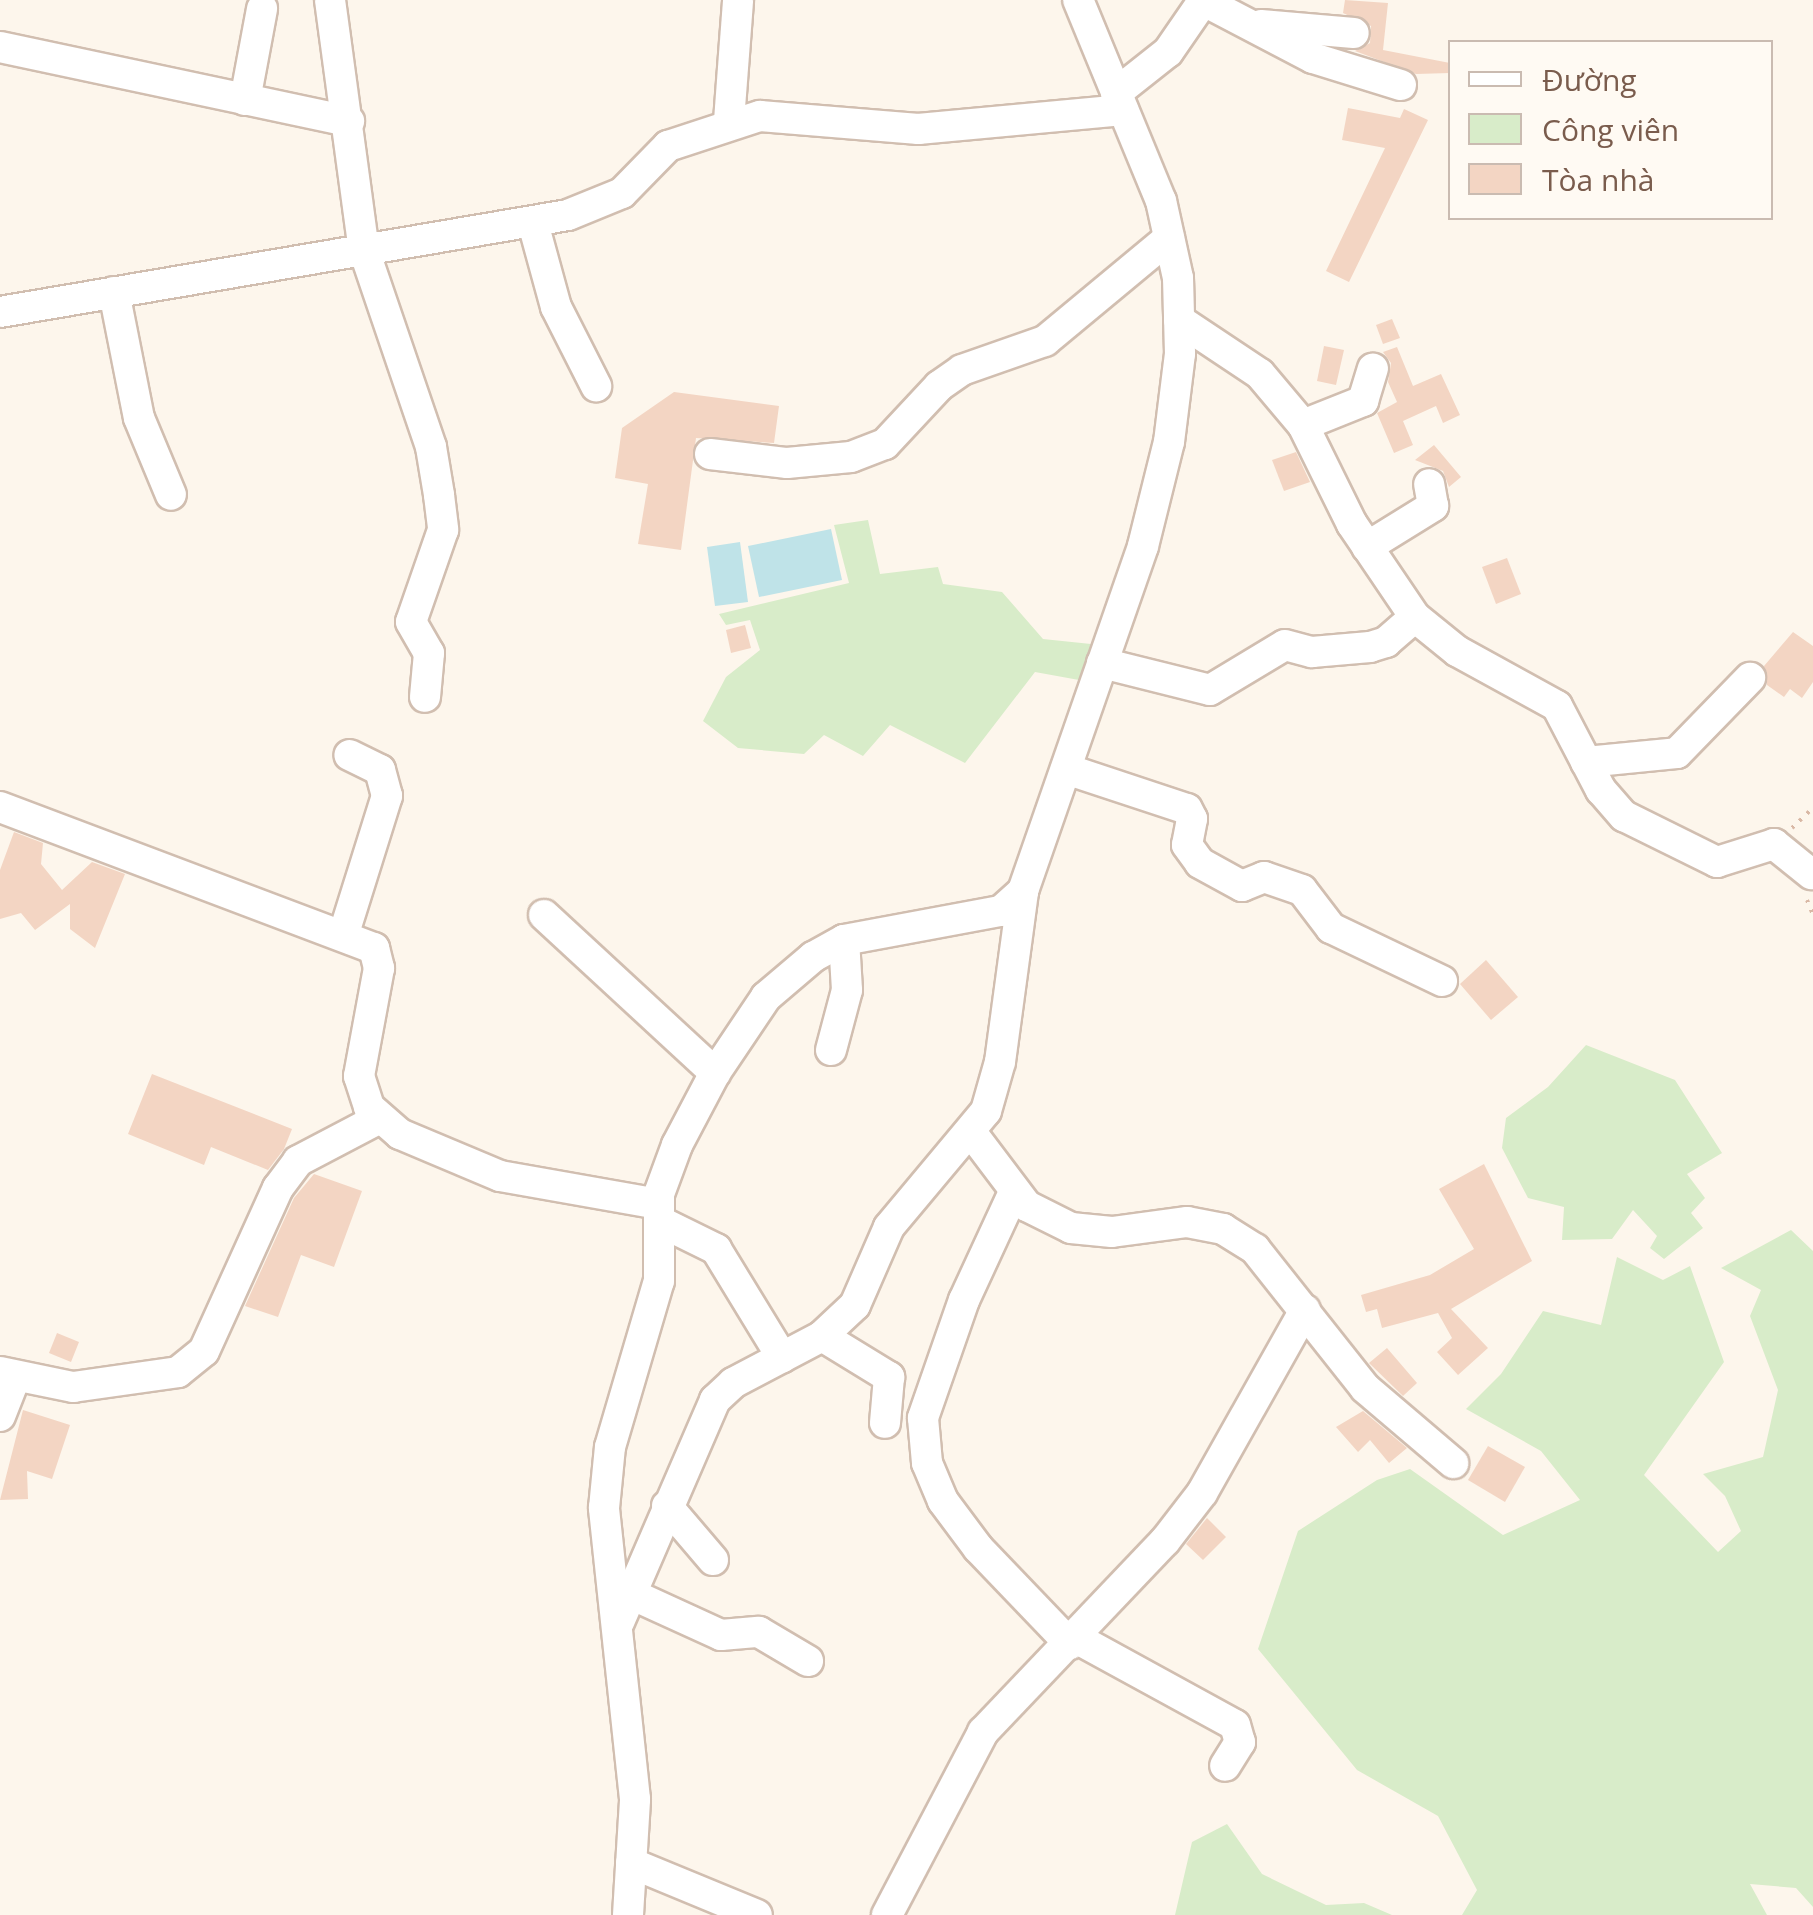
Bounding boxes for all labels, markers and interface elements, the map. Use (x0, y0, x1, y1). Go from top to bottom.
legend (1448, 40, 1773, 220)
text: Đường (1542, 59, 1637, 100)
text: Công viên (1542, 109, 1679, 150)
text: Tòa nhà (1542, 159, 1655, 200)

